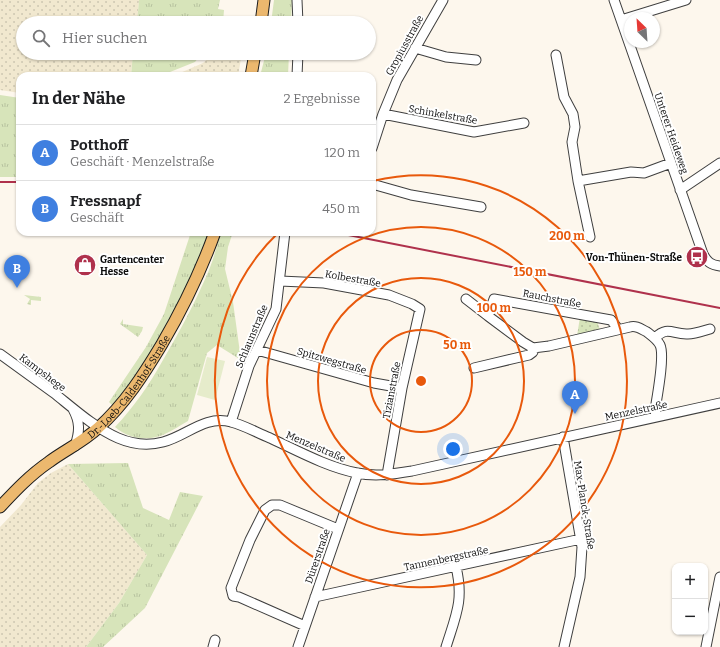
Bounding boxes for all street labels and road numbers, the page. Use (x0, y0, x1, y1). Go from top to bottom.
street label: Gropiusstraße (383, 13, 426, 78)
street label: Unterer Heideweg (652, 91, 691, 176)
street label: Schinkelstraße (407, 103, 478, 127)
street label: Kolbestraße (324, 268, 382, 290)
street label: Rauchstraße (522, 287, 582, 311)
street label: Schlaunstraße (233, 303, 271, 370)
street label: Dr.-Loeb-Caldenhof-Straße (85, 333, 173, 441)
street label: Spitzwegstraße (296, 345, 368, 377)
street label: Kampshege (17, 351, 68, 394)
street label: Tizianstraße (381, 361, 403, 420)
street label: Menzelstraße (604, 399, 669, 423)
street label: Menzelstraße (284, 429, 347, 465)
street label: Max-Planck-Straße (571, 460, 597, 550)
street label: Dürerstraße (303, 527, 333, 585)
street label: Tannenbergstraße (403, 544, 490, 574)

